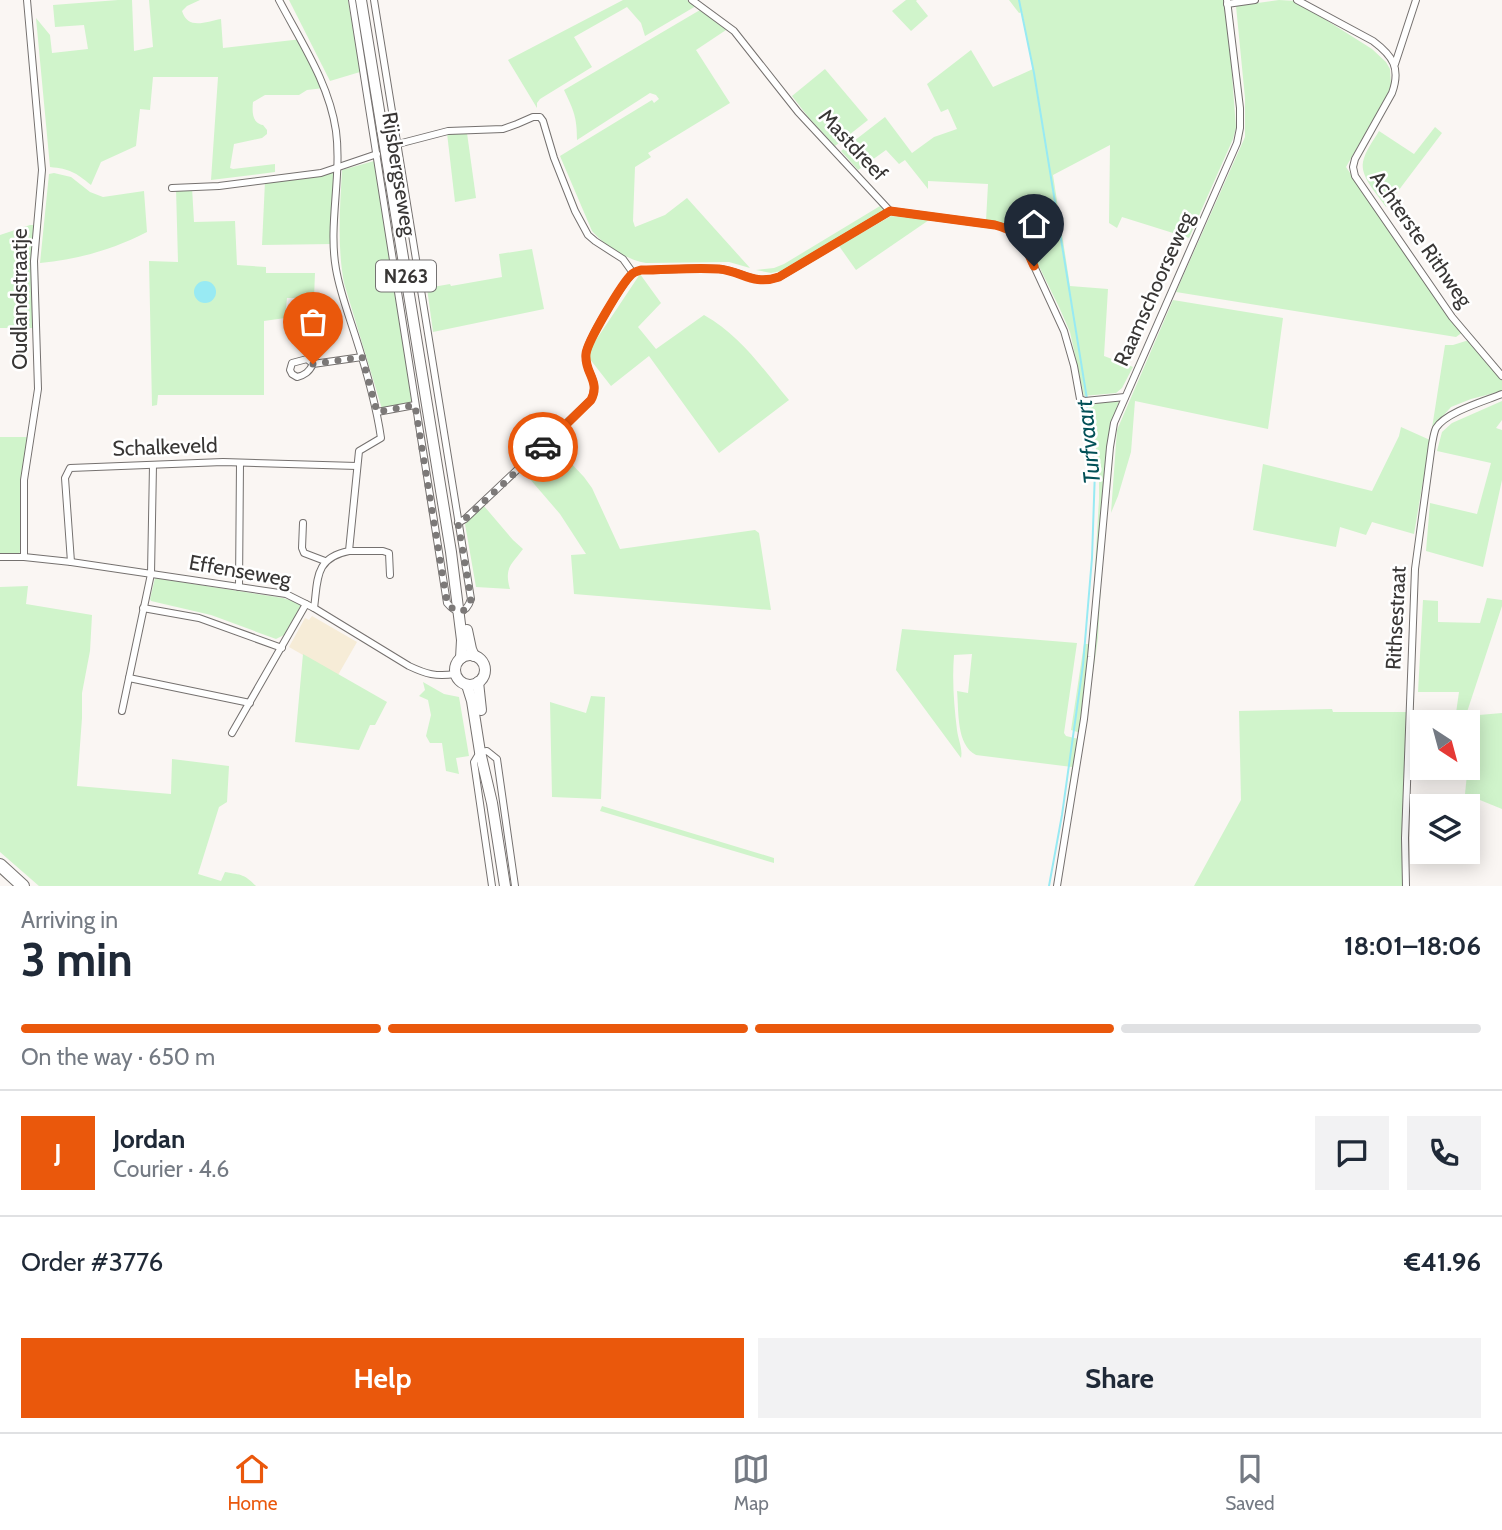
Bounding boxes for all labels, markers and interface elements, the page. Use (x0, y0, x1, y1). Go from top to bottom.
street label: Mastdreef (814, 104, 893, 186)
street label: Rijsbergseweg (376, 110, 422, 238)
street label: Achterste Rithweg (1365, 166, 1478, 312)
pin (1004, 194, 1064, 266)
icon: home (1015, 205, 1053, 243)
street label: Raamschoorseweg (1108, 207, 1199, 370)
street label: Oudlandstraatje (7, 228, 33, 370)
road number: N263 (376, 260, 436, 292)
pin (283, 292, 343, 364)
icon: bag (294, 303, 332, 341)
water label: Turfvaart (1070, 398, 1106, 485)
courier (508, 412, 578, 482)
icon: car (524, 428, 562, 466)
street label: Schalkeveld (112, 432, 218, 461)
street label: Effenseweg (187, 549, 294, 592)
street label: Rithsestraat (1380, 565, 1411, 671)
north arrow (1410, 710, 1480, 780)
map controls (1410, 710, 1480, 864)
button: layers (1410, 794, 1480, 864)
text: Arriving in (21, 906, 118, 934)
text: 18:01–18:06 (1344, 930, 1481, 962)
text: 3 min (21, 932, 133, 988)
text: On the way · 650 m (21, 1043, 215, 1071)
button: chat (1315, 1116, 1389, 1190)
button: phone (1407, 1116, 1481, 1190)
text: Jordan (113, 1123, 185, 1155)
text: J (54, 1137, 62, 1169)
text: Courier · 4.6 (113, 1155, 229, 1183)
text: Order #3776 (21, 1246, 163, 1278)
text: €41.96 (1404, 1246, 1481, 1278)
button: Help (21, 1338, 744, 1418)
button: Share (758, 1338, 1481, 1418)
tab: Home (227, 1450, 277, 1515)
tab: Map (732, 1450, 770, 1515)
tab: Saved (1225, 1450, 1275, 1515)

